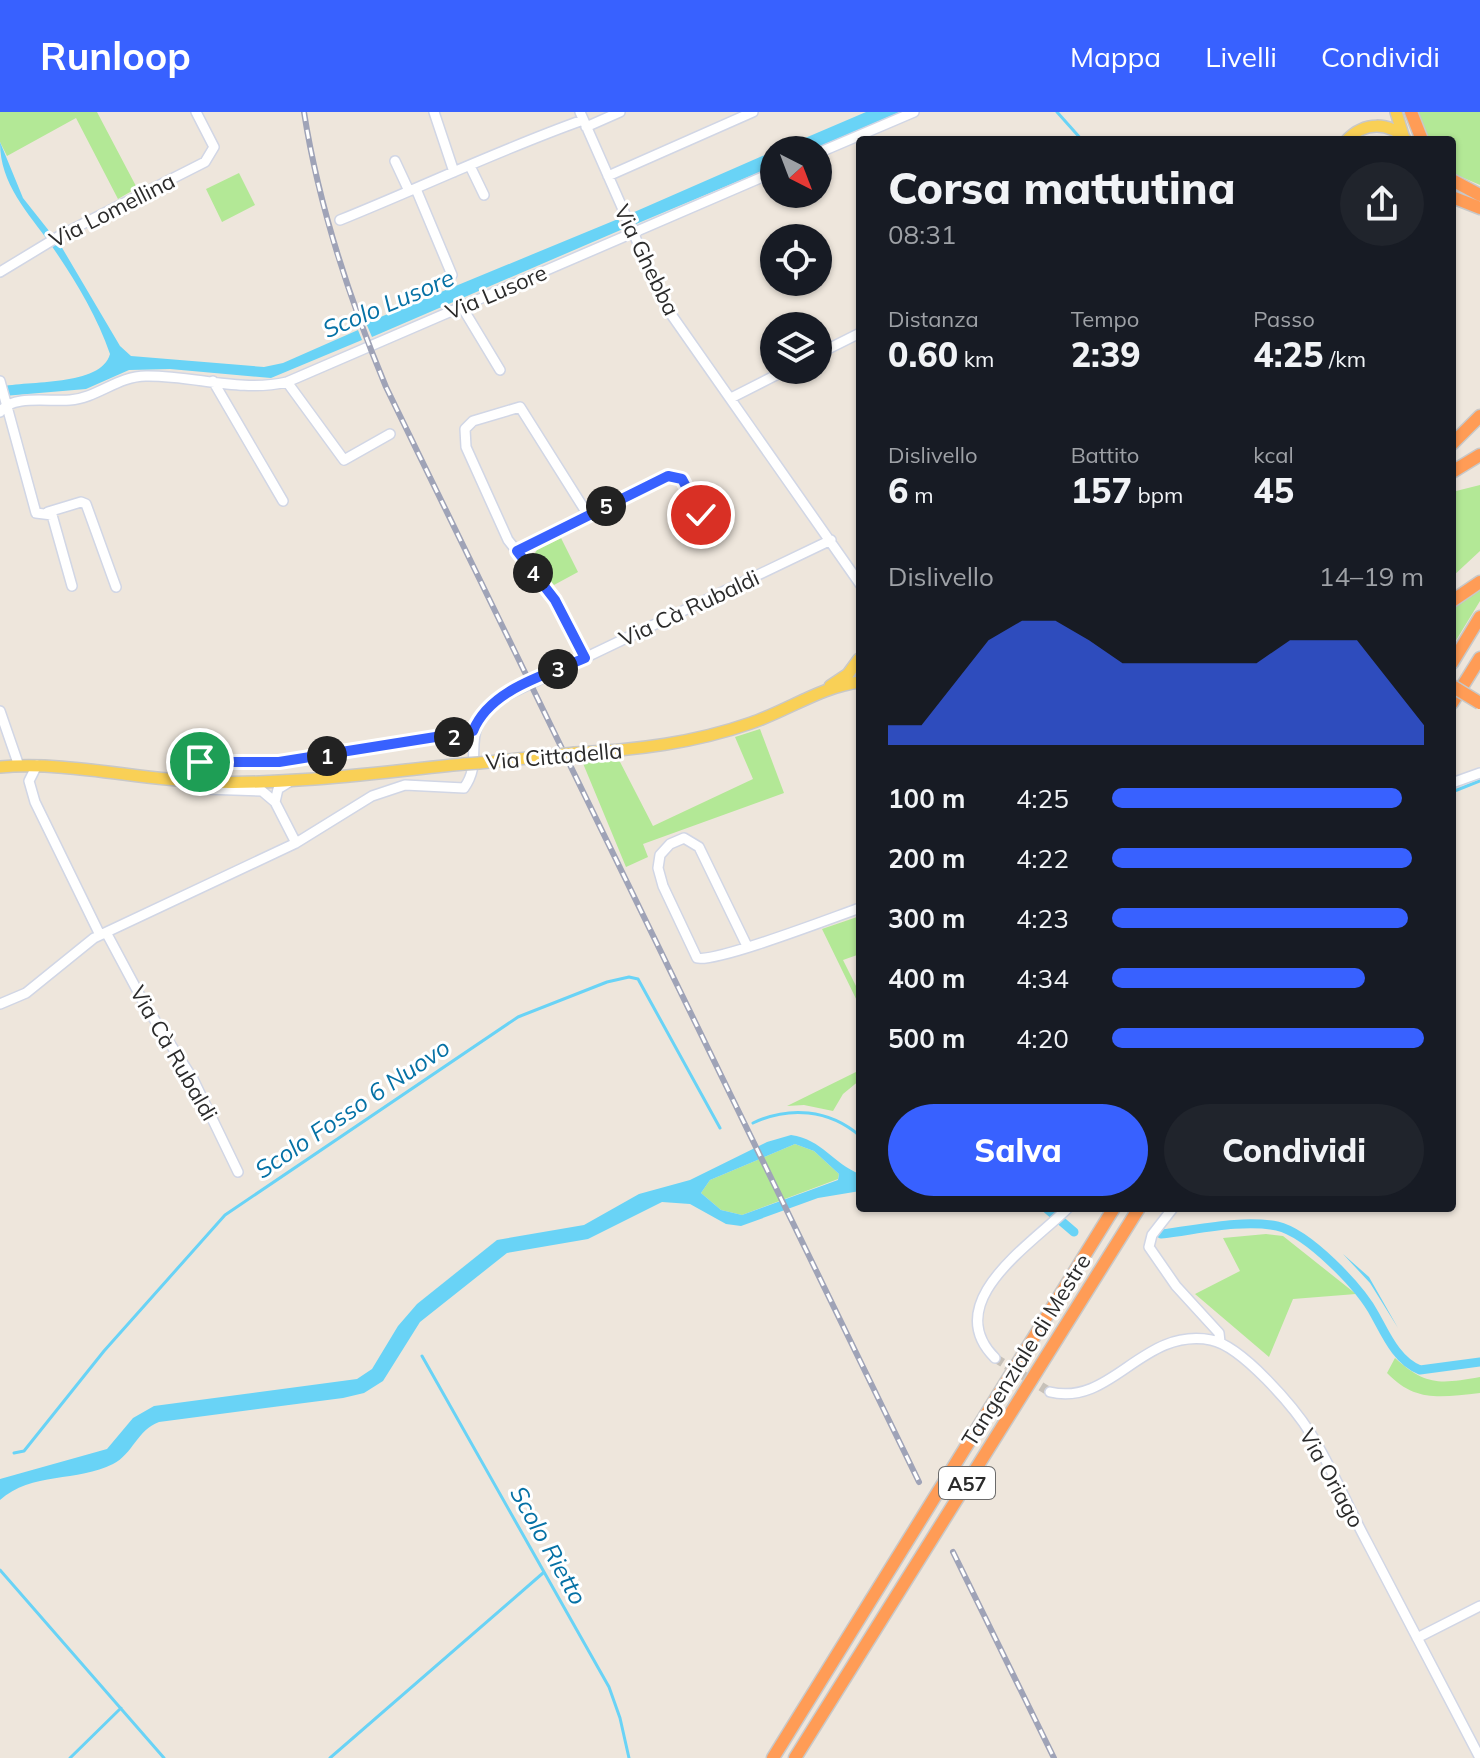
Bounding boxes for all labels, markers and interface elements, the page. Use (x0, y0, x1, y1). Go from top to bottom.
text: Runloop (40, 32, 191, 80)
text: Mappa (1070, 39, 1161, 74)
text: Livelli (1205, 39, 1277, 74)
text: Condividi (1321, 39, 1440, 74)
north arrow (760, 136, 832, 208)
map controls (760, 136, 832, 384)
text: Corsa mattutina (888, 160, 1236, 215)
button: share (1340, 162, 1424, 246)
street label: Via Lomellina (45, 166, 179, 254)
street label: Via Ghebba (608, 200, 686, 320)
text: 08:31 (888, 218, 956, 251)
button: locate (760, 224, 832, 296)
street label: Via Lusore (441, 258, 551, 326)
water label: Scolo Lusore (318, 262, 458, 344)
text: Distanza (888, 305, 979, 333)
text: Tempo (1071, 305, 1139, 333)
text: Passo (1253, 305, 1315, 333)
button: layers (760, 312, 832, 384)
text: 0.60 (888, 333, 958, 376)
text: 2:39 (1071, 333, 1141, 376)
text: 4:25 (1253, 333, 1323, 376)
text: km (958, 345, 994, 373)
text: /km (1323, 345, 1366, 373)
text: Dislivello (888, 441, 978, 469)
text: Battito (1071, 441, 1139, 469)
text: kcal (1253, 441, 1294, 469)
text: 6 (888, 469, 908, 512)
text: 157 (1071, 469, 1132, 512)
text: 45 (1253, 469, 1294, 512)
pin (667, 481, 735, 549)
text: m (908, 481, 933, 509)
text: bpm (1132, 481, 1183, 509)
pin: 5 (586, 486, 626, 526)
text: 5 (599, 492, 613, 520)
icon: check (679, 493, 723, 537)
pin: 4 (513, 553, 553, 593)
text: 4 (526, 559, 540, 587)
text: Dislivello (888, 560, 994, 593)
text: 14–19 m (1319, 560, 1424, 593)
street label: Via Cà Rubaldi (614, 563, 764, 653)
pin: 3 (538, 649, 578, 689)
text: 3 (551, 655, 565, 683)
pin: 2 (434, 717, 474, 757)
text: 2 (447, 723, 461, 751)
pin (166, 728, 234, 796)
pin: 1 (307, 736, 347, 776)
street label: Via Cittadella (485, 736, 623, 776)
icon: arrive (178, 740, 222, 784)
text: 1 (320, 742, 334, 770)
text: 100 m (888, 782, 965, 815)
text: 4:25 (1016, 782, 1069, 815)
text: 200 m (888, 842, 965, 875)
text: 4:22 (1016, 842, 1069, 875)
text: 300 m (888, 902, 965, 935)
text: 4:23 (1016, 902, 1069, 935)
text: 400 m (888, 962, 965, 995)
text: 4:34 (1016, 962, 1069, 995)
street label: Via Cà Rubaldi (124, 980, 224, 1126)
text: 500 m (888, 1022, 965, 1055)
text: 4:20 (1016, 1022, 1069, 1055)
water label: Scolo Fosso 6 Nuovo (249, 1032, 455, 1184)
button: Salva (888, 1104, 1148, 1196)
button: Condividi (1164, 1104, 1424, 1196)
street label: Tangenziale di Mestre (955, 1248, 1097, 1452)
street label: Via Oriago (1293, 1424, 1371, 1532)
road number: A57 (939, 1467, 995, 1499)
water label: Scolo Rietto (504, 1480, 594, 1610)

